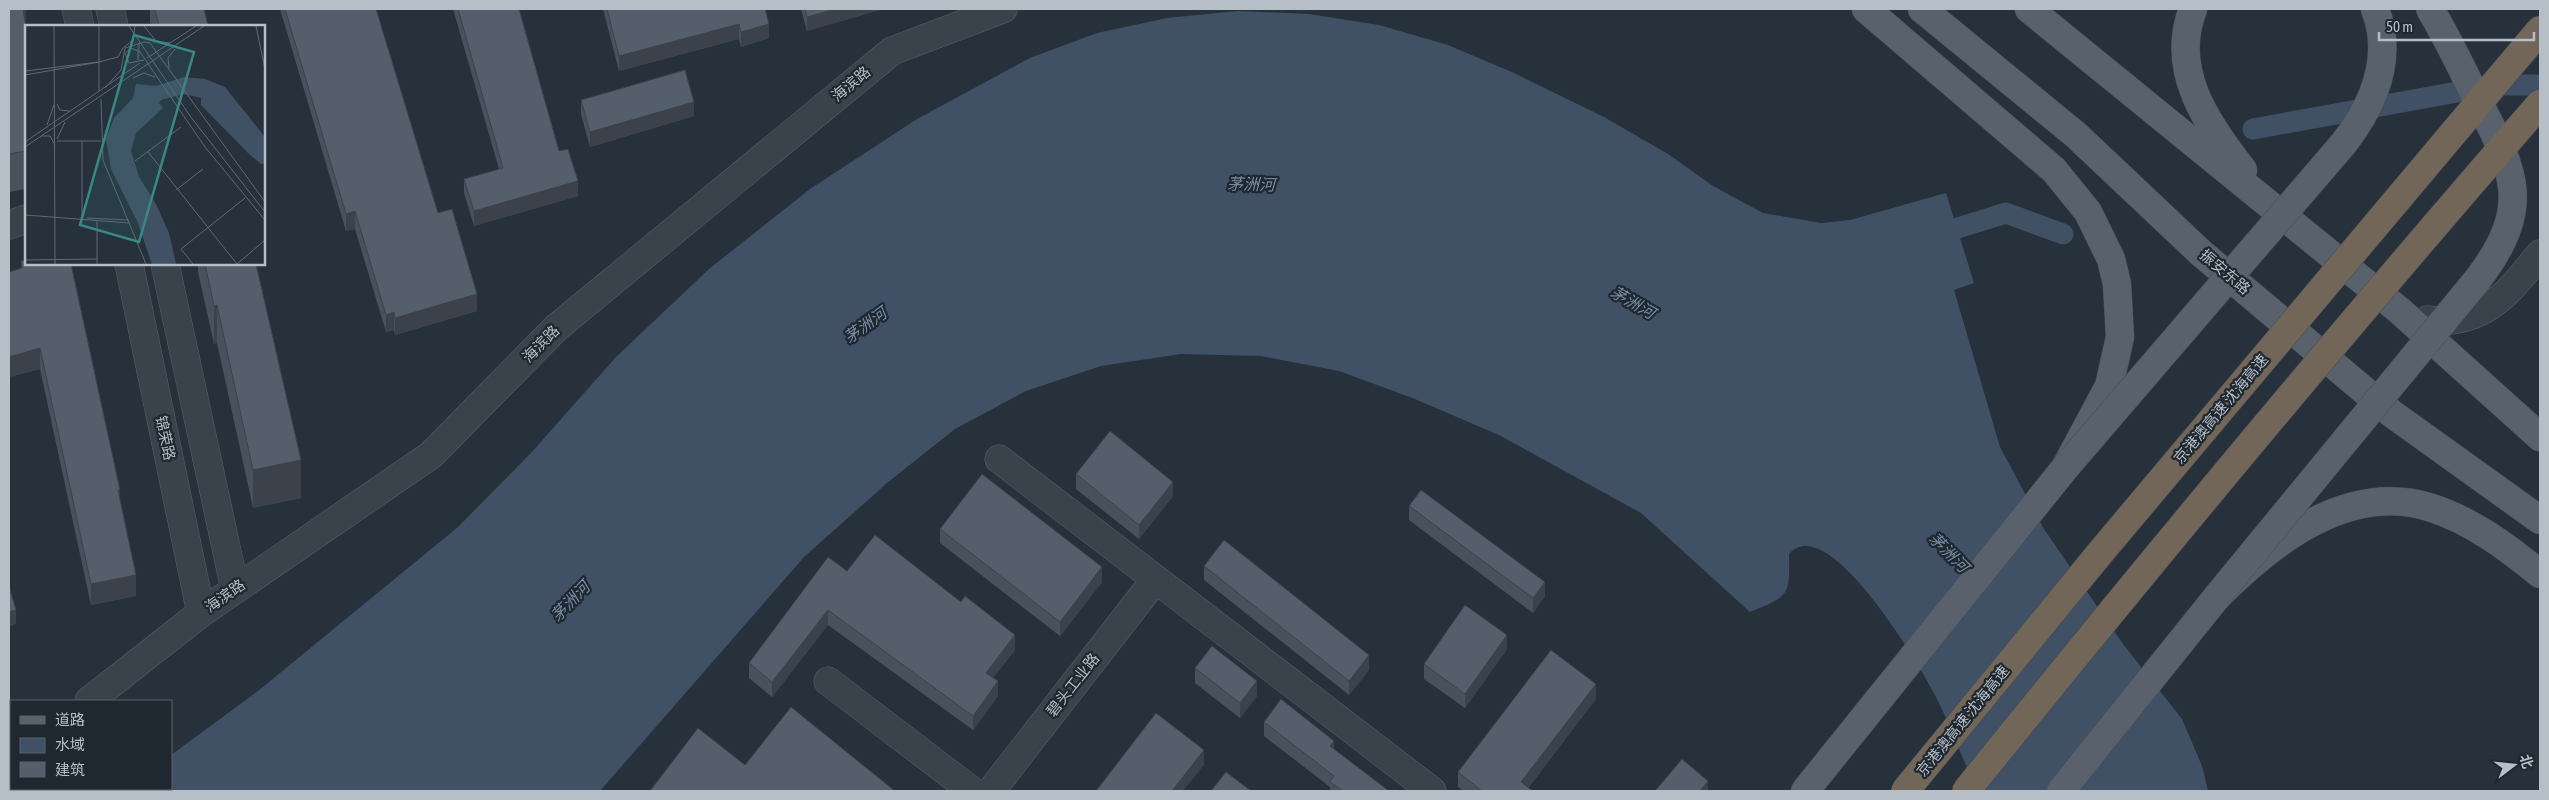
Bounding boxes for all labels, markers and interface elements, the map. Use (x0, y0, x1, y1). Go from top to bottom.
scale bar (2379, 10, 2534, 42)
text: 50 m (2386, 18, 2413, 35)
inset map (25, 25, 265, 265)
street label: 海滨路 (828, 63, 873, 105)
water label: 茅洲河 (1227, 175, 1278, 193)
street label: 振安东路 (2197, 246, 2254, 297)
water label: 茅洲河 (1608, 282, 1661, 323)
water label: 茅洲河 (840, 302, 892, 346)
street label: 海滨路 (519, 322, 563, 366)
street label: 京港澳高速 沈海高速 (2170, 351, 2271, 467)
street label: 锦荣路 (152, 414, 178, 462)
water label: 茅洲河 (1926, 529, 1974, 577)
water label: 茅洲河 (547, 575, 595, 625)
street label: 海滨路 (201, 576, 248, 615)
street label: 碧头工业路 (1043, 650, 1102, 719)
street label: 京港澳高速 沈海高速 (1913, 662, 2012, 779)
legend (10, 700, 172, 790)
text: 道路 (55, 711, 85, 728)
text: 水域 (55, 736, 85, 753)
north arrow (2489, 740, 2539, 790)
text: 北 (2517, 752, 2536, 770)
text: 建筑 (55, 761, 85, 778)

